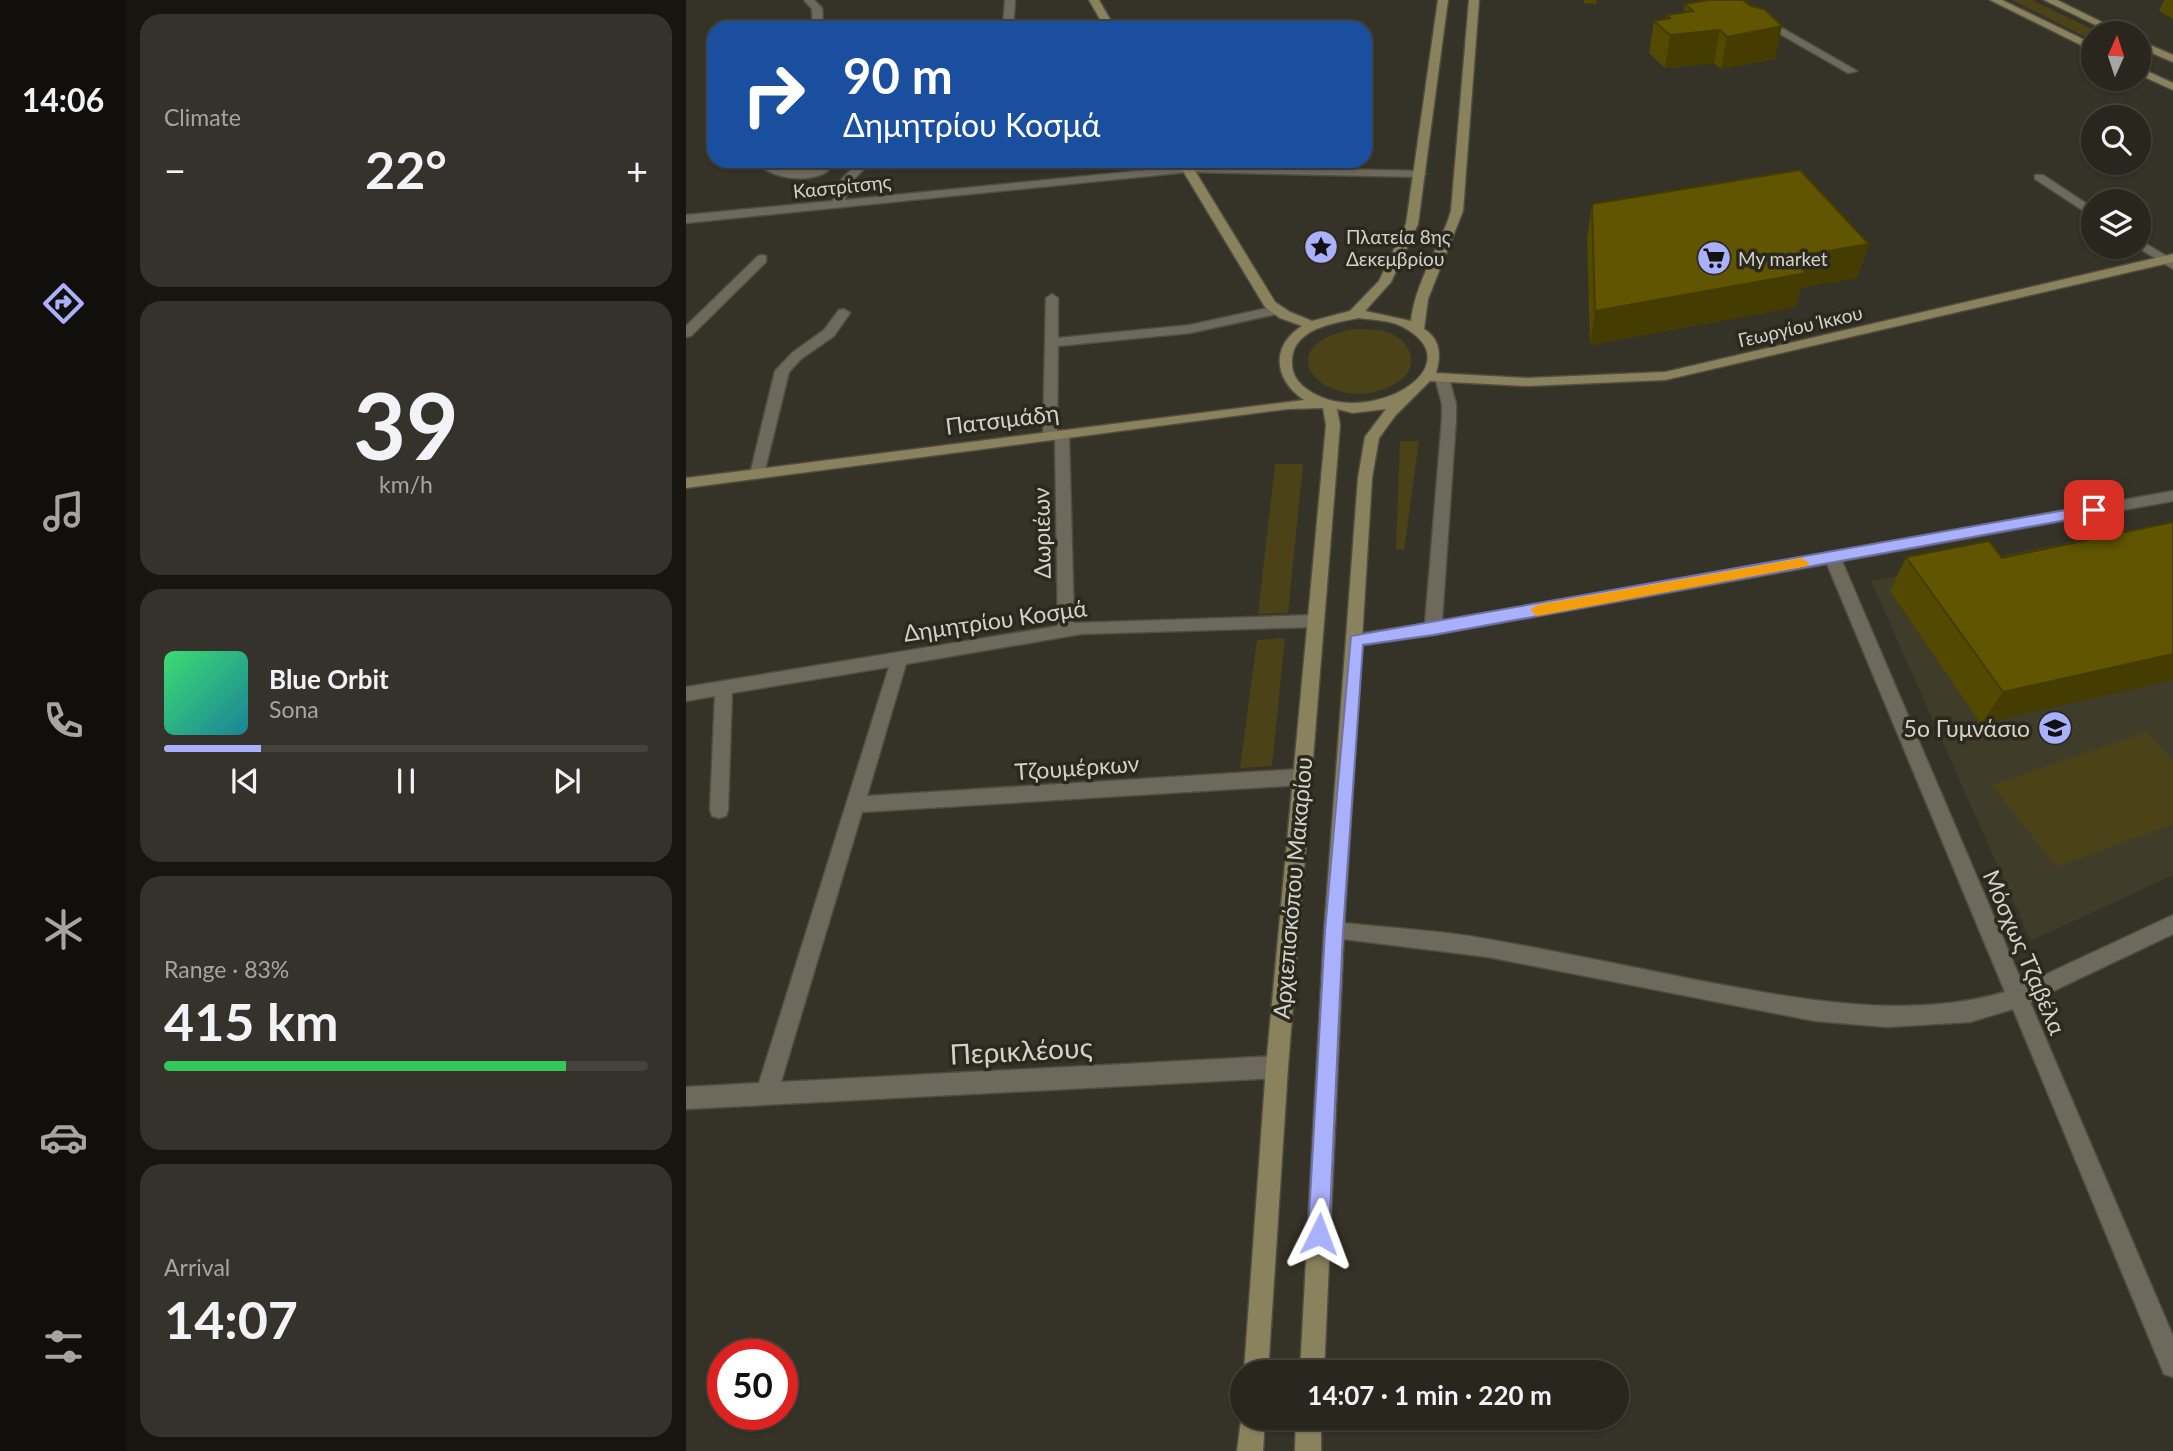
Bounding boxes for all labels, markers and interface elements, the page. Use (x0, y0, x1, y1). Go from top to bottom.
north arrow (2081, 21, 2151, 91)
map controls (2081, 21, 2151, 259)
text: 90 m (843, 46, 953, 104)
icon: right (728, 49, 819, 140)
text: 14:06 (22, 80, 104, 119)
text: Climate (164, 103, 241, 131)
text: Δημητρίου Κοσμά (843, 105, 1100, 144)
button: search (2081, 105, 2151, 175)
text: 22° (365, 138, 447, 200)
text: − (164, 147, 186, 193)
text: + (626, 147, 648, 193)
street label: Καστρίτσης (792, 169, 892, 203)
button: layers (2081, 189, 2151, 259)
place label: Πλατεία 8ης Δεκεμβρίου (1346, 225, 1451, 270)
place icon: Πλατεία 8ης Δεκεμβρίου (1302, 228, 1340, 266)
supermarket icon: My market (1695, 239, 1733, 277)
place label: My market (1738, 247, 1828, 270)
icon: directions (39, 279, 88, 328)
street label: Γεωργίου Ίκκου (1735, 300, 1865, 352)
text: 39 (353, 370, 459, 479)
street label: Πατσιμάδη (944, 398, 1060, 440)
text: km/h (379, 470, 433, 498)
pin (2064, 480, 2124, 540)
icon: music (39, 487, 88, 536)
street label: Δωριέων (1026, 487, 1056, 579)
icon: arrive (2075, 491, 2113, 529)
street label: Δημητρίου Κοσμά (901, 593, 1089, 647)
text: Blue Orbit (269, 663, 389, 695)
text: Sona (269, 695, 319, 723)
icon: phone (39, 696, 88, 745)
school or university icon: 5ο Γυμνάσιο (2036, 709, 2074, 747)
place label: 5ο Γυμνάσιο (1904, 714, 2030, 742)
street label: Τζουμέρκων (1014, 749, 1140, 785)
street label: Αρχιεπισκόπου Μακαρίου (1267, 756, 1317, 1020)
icon: previous (226, 762, 264, 800)
icon: pause (387, 762, 425, 800)
icon: next (548, 762, 586, 800)
street label: Μόσχως Τζαβέλα (1978, 865, 2072, 1039)
icon: climate (39, 905, 88, 954)
text: Range · 83% (164, 955, 289, 983)
text: 415 km (164, 990, 338, 1052)
street label: Περικλέους (949, 1029, 1093, 1071)
icon: car (39, 1113, 88, 1162)
position arrow (1282, 1197, 1356, 1271)
text: Arrival (164, 1253, 230, 1281)
text: 14:07 (164, 1288, 298, 1350)
icon: filters (39, 1322, 88, 1371)
speed limit sign: 50 (707, 1339, 798, 1430)
text: 14:07 · 1 min · 220 m (1307, 1379, 1552, 1411)

